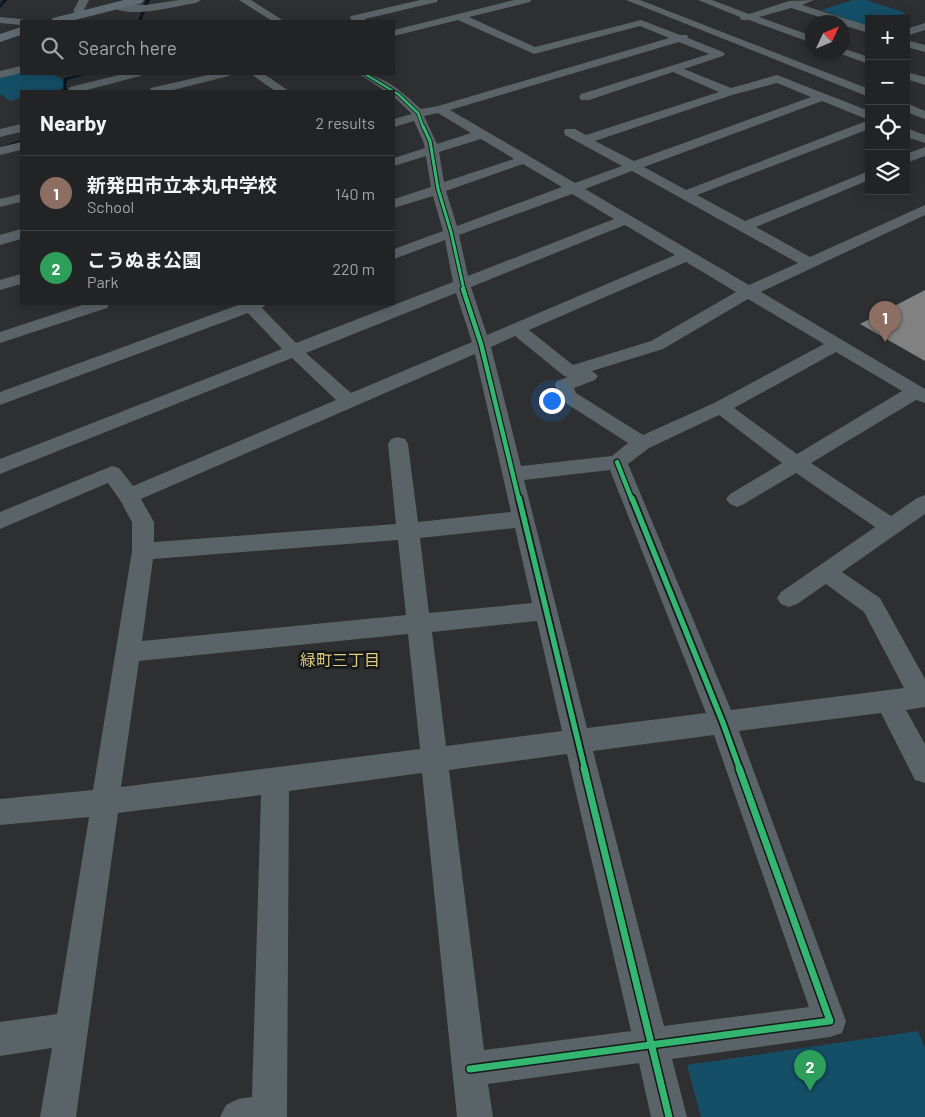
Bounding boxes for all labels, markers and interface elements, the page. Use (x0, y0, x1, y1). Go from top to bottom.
north arrow (805, 15, 850, 60)
map controls (865, 15, 910, 195)
button: + (865, 15, 910, 60)
search box (20, 20, 395, 75)
icon: search (38, 34, 66, 62)
text: Search here (78, 36, 177, 59)
button: − (865, 60, 910, 105)
button: locate (865, 105, 910, 150)
text: Nearby (40, 110, 106, 135)
text: 2 results (316, 113, 375, 132)
button: layers (865, 150, 910, 195)
text: 新発田市立本丸中学校 (87, 173, 277, 196)
text: 1 (53, 184, 59, 203)
text: 140 m (335, 184, 375, 203)
text: School (87, 197, 134, 216)
text: こうぬま公園 (87, 248, 201, 271)
text: 2 (52, 259, 60, 278)
text: 220 m (332, 259, 375, 278)
text: Park (87, 272, 118, 291)
pin: 1 (869, 301, 901, 342)
your location (539, 388, 565, 414)
district label: 緑町三丁目 (300, 650, 380, 669)
pin: 2 (794, 1050, 826, 1091)

